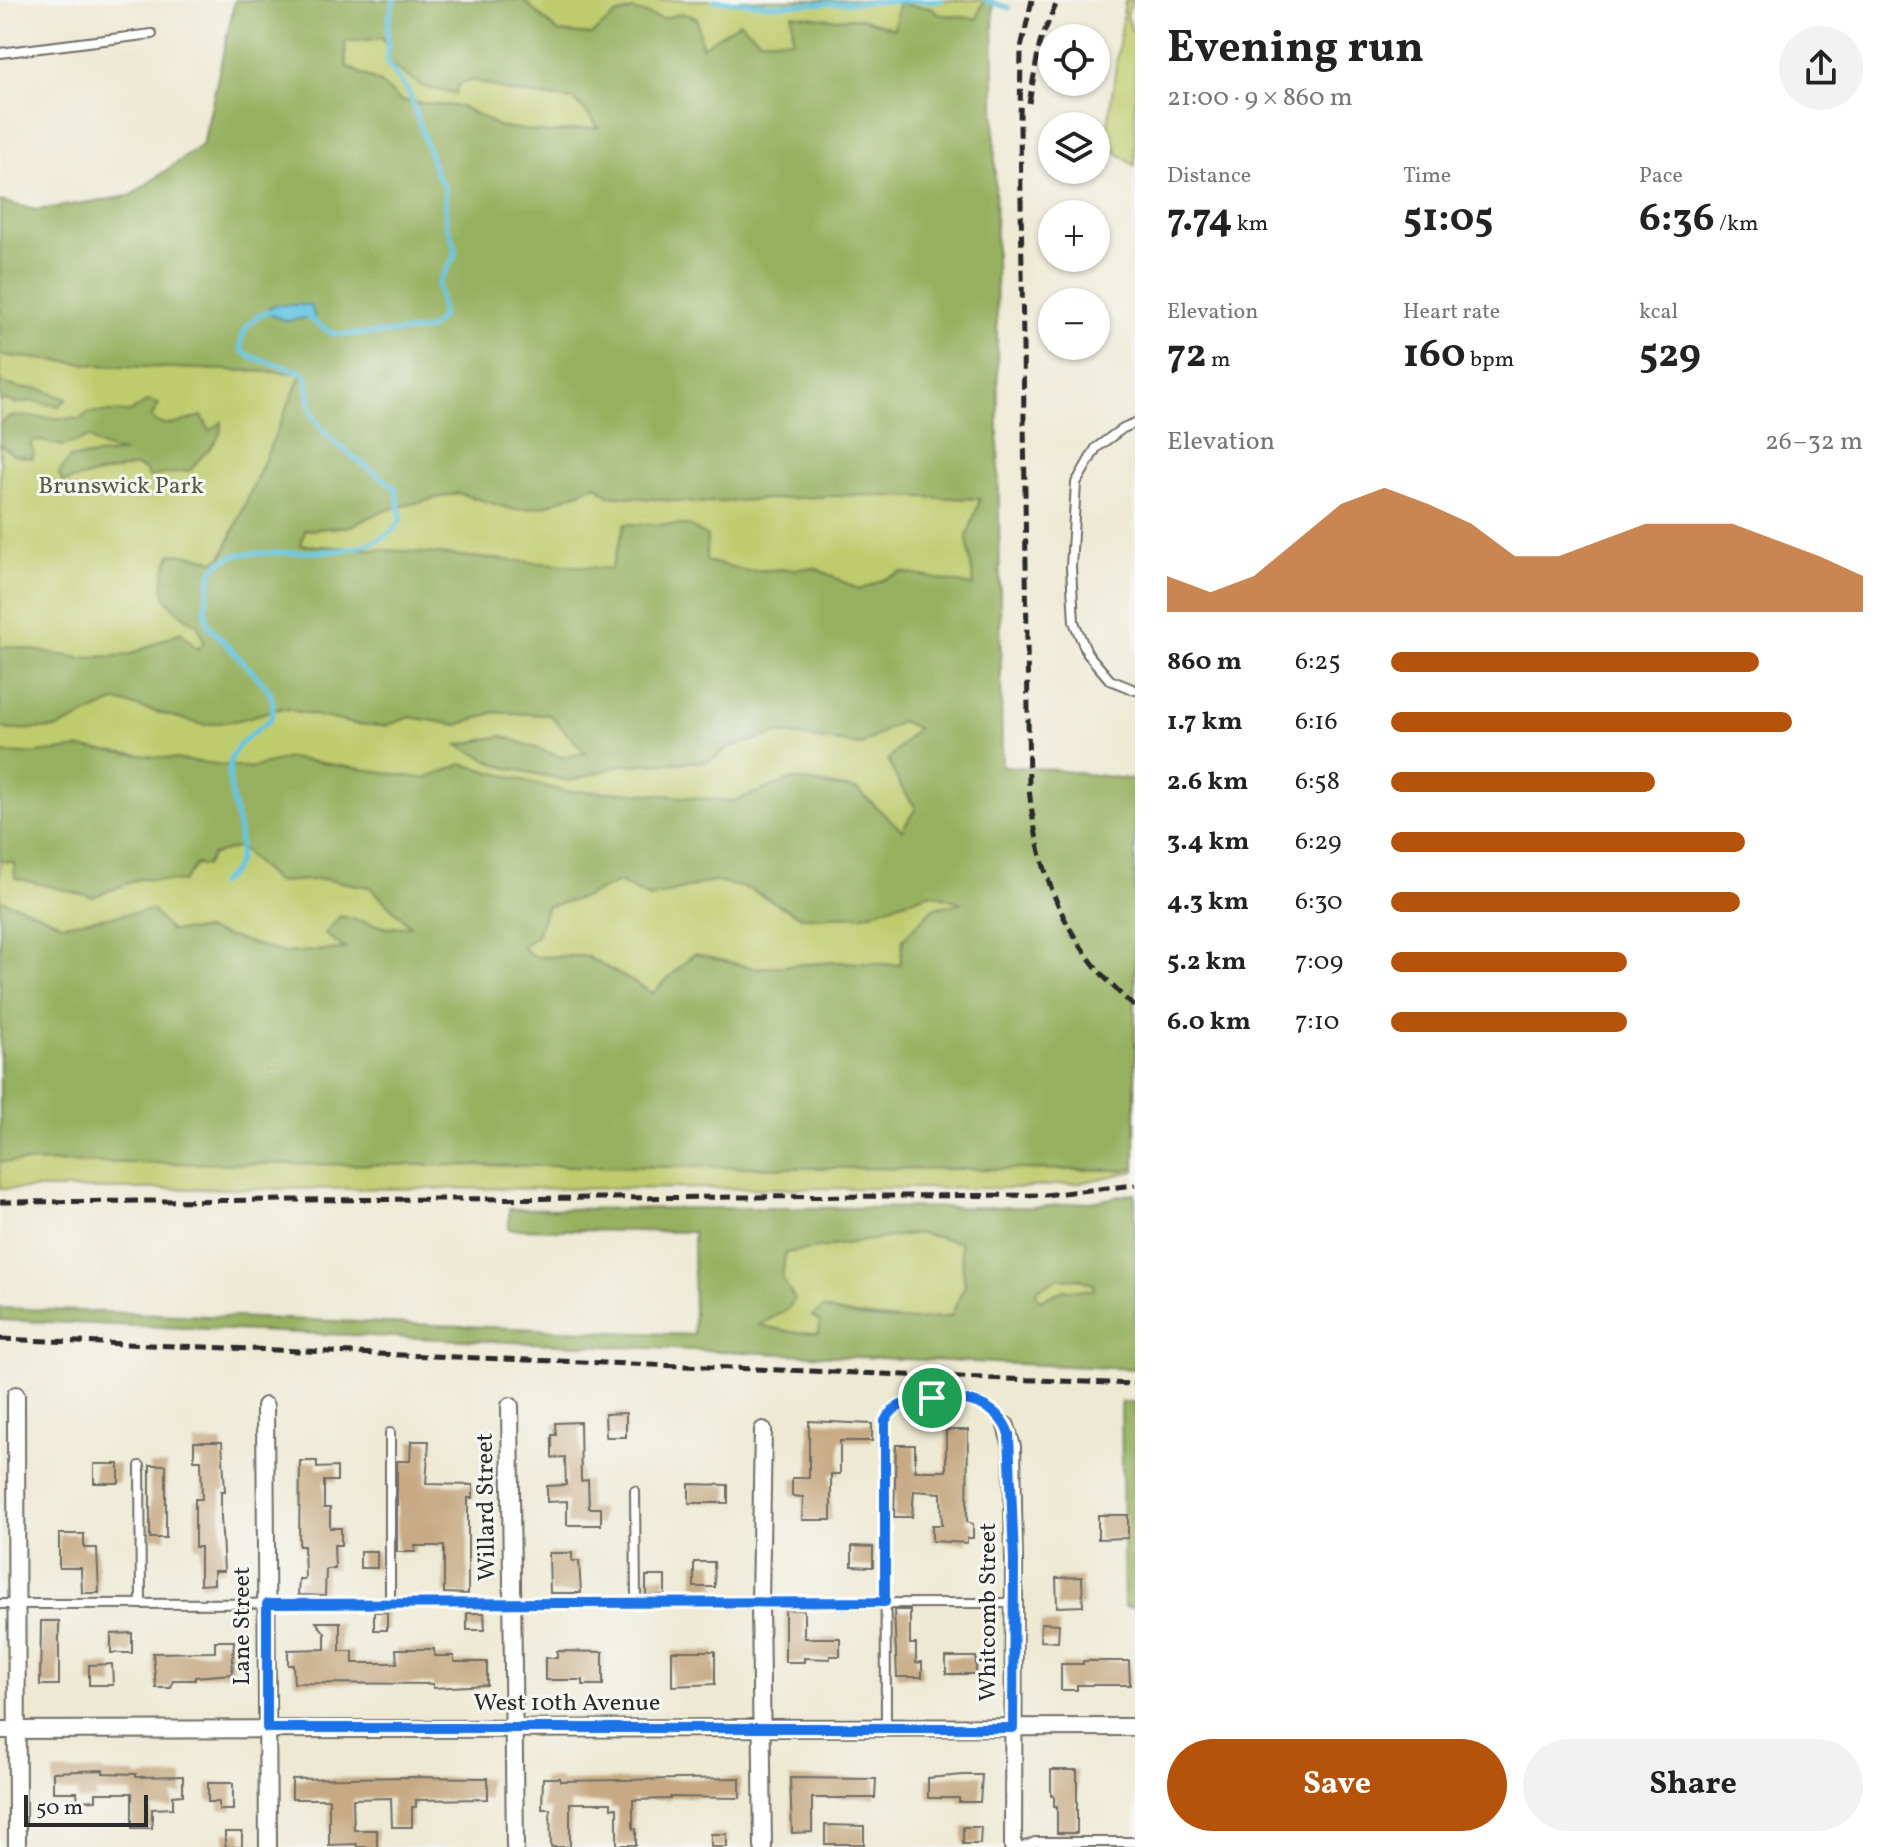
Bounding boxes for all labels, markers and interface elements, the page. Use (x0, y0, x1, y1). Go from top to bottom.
text: Evening run (1167, 19, 1424, 80)
map controls (1038, 24, 1110, 360)
button: locate (1038, 24, 1110, 96)
button: share (1779, 26, 1863, 110)
text: 21:00 · 9 × 860 m (1167, 80, 1353, 116)
button: layers (1038, 112, 1110, 184)
text: Distance (1167, 161, 1251, 192)
text: Time (1403, 161, 1451, 192)
text: Pace (1639, 161, 1683, 192)
text: 7.74 (1167, 192, 1232, 248)
text: 51:05 (1403, 192, 1493, 248)
text: 6:36 (1639, 192, 1715, 248)
button: + (1038, 200, 1110, 272)
text: km (1232, 209, 1268, 240)
text: /km (1715, 209, 1759, 240)
button: − (1038, 288, 1110, 360)
text: Elevation (1167, 297, 1258, 328)
text: Heart rate (1403, 297, 1500, 328)
text: kcal (1639, 297, 1678, 328)
text: 72 (1167, 328, 1207, 384)
text: 160 (1403, 328, 1466, 384)
text: 529 (1639, 328, 1701, 384)
text: m (1207, 345, 1230, 376)
text: bpm (1466, 345, 1514, 376)
text: Elevation (1167, 424, 1275, 460)
text: 26–32 m (1765, 424, 1863, 460)
park label: Brunswick Park (38, 470, 204, 504)
text: 860 m (1167, 644, 1242, 680)
text: 6:25 (1295, 644, 1341, 680)
text: 1.7 km (1167, 704, 1243, 740)
text: 6:16 (1295, 704, 1338, 740)
text: 2.6 km (1167, 764, 1248, 800)
text: 6:58 (1295, 764, 1340, 800)
text: 3.4 km (1167, 824, 1250, 860)
text: 6:29 (1295, 824, 1342, 860)
text: 4.3 km (1167, 884, 1249, 920)
text: 6:30 (1295, 884, 1343, 920)
text: 5.2 km (1167, 944, 1247, 980)
text: 7:09 (1295, 944, 1343, 980)
text: 6.0 km (1167, 1004, 1251, 1040)
text: 7:10 (1295, 1004, 1339, 1040)
pin (898, 1364, 966, 1432)
icon: arrive (910, 1376, 954, 1420)
street label: Willard Street (469, 1433, 505, 1581)
street label: Whitcomb Street (972, 1522, 1006, 1702)
street label: Lane Street (226, 1567, 260, 1685)
street label: West 10th Avenue (474, 1687, 660, 1721)
button: Save (1167, 1739, 1507, 1831)
button: Share (1523, 1739, 1863, 1831)
scale bar (24, 1791, 148, 1827)
text: 50 m (36, 1793, 83, 1824)

